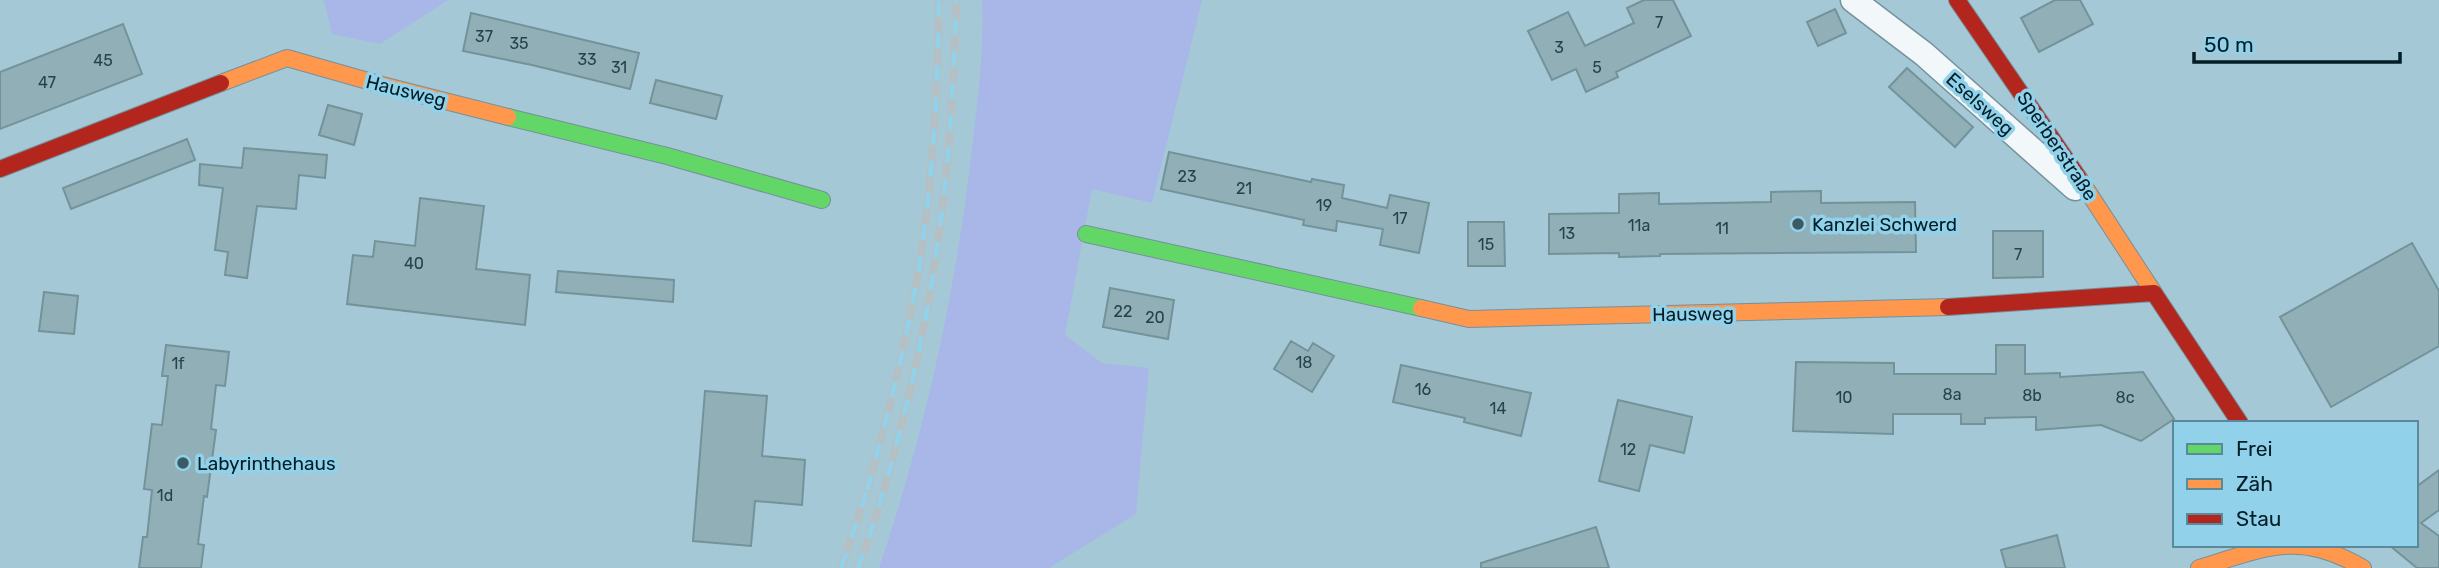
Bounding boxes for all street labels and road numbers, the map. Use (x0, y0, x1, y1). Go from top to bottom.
street label: Eselsweg (1942, 68, 2018, 140)
street label: Hausweg (363, 70, 449, 112)
street label: Sperberstraße (2012, 87, 2102, 205)
street label: Hausweg (1652, 302, 1734, 326)

